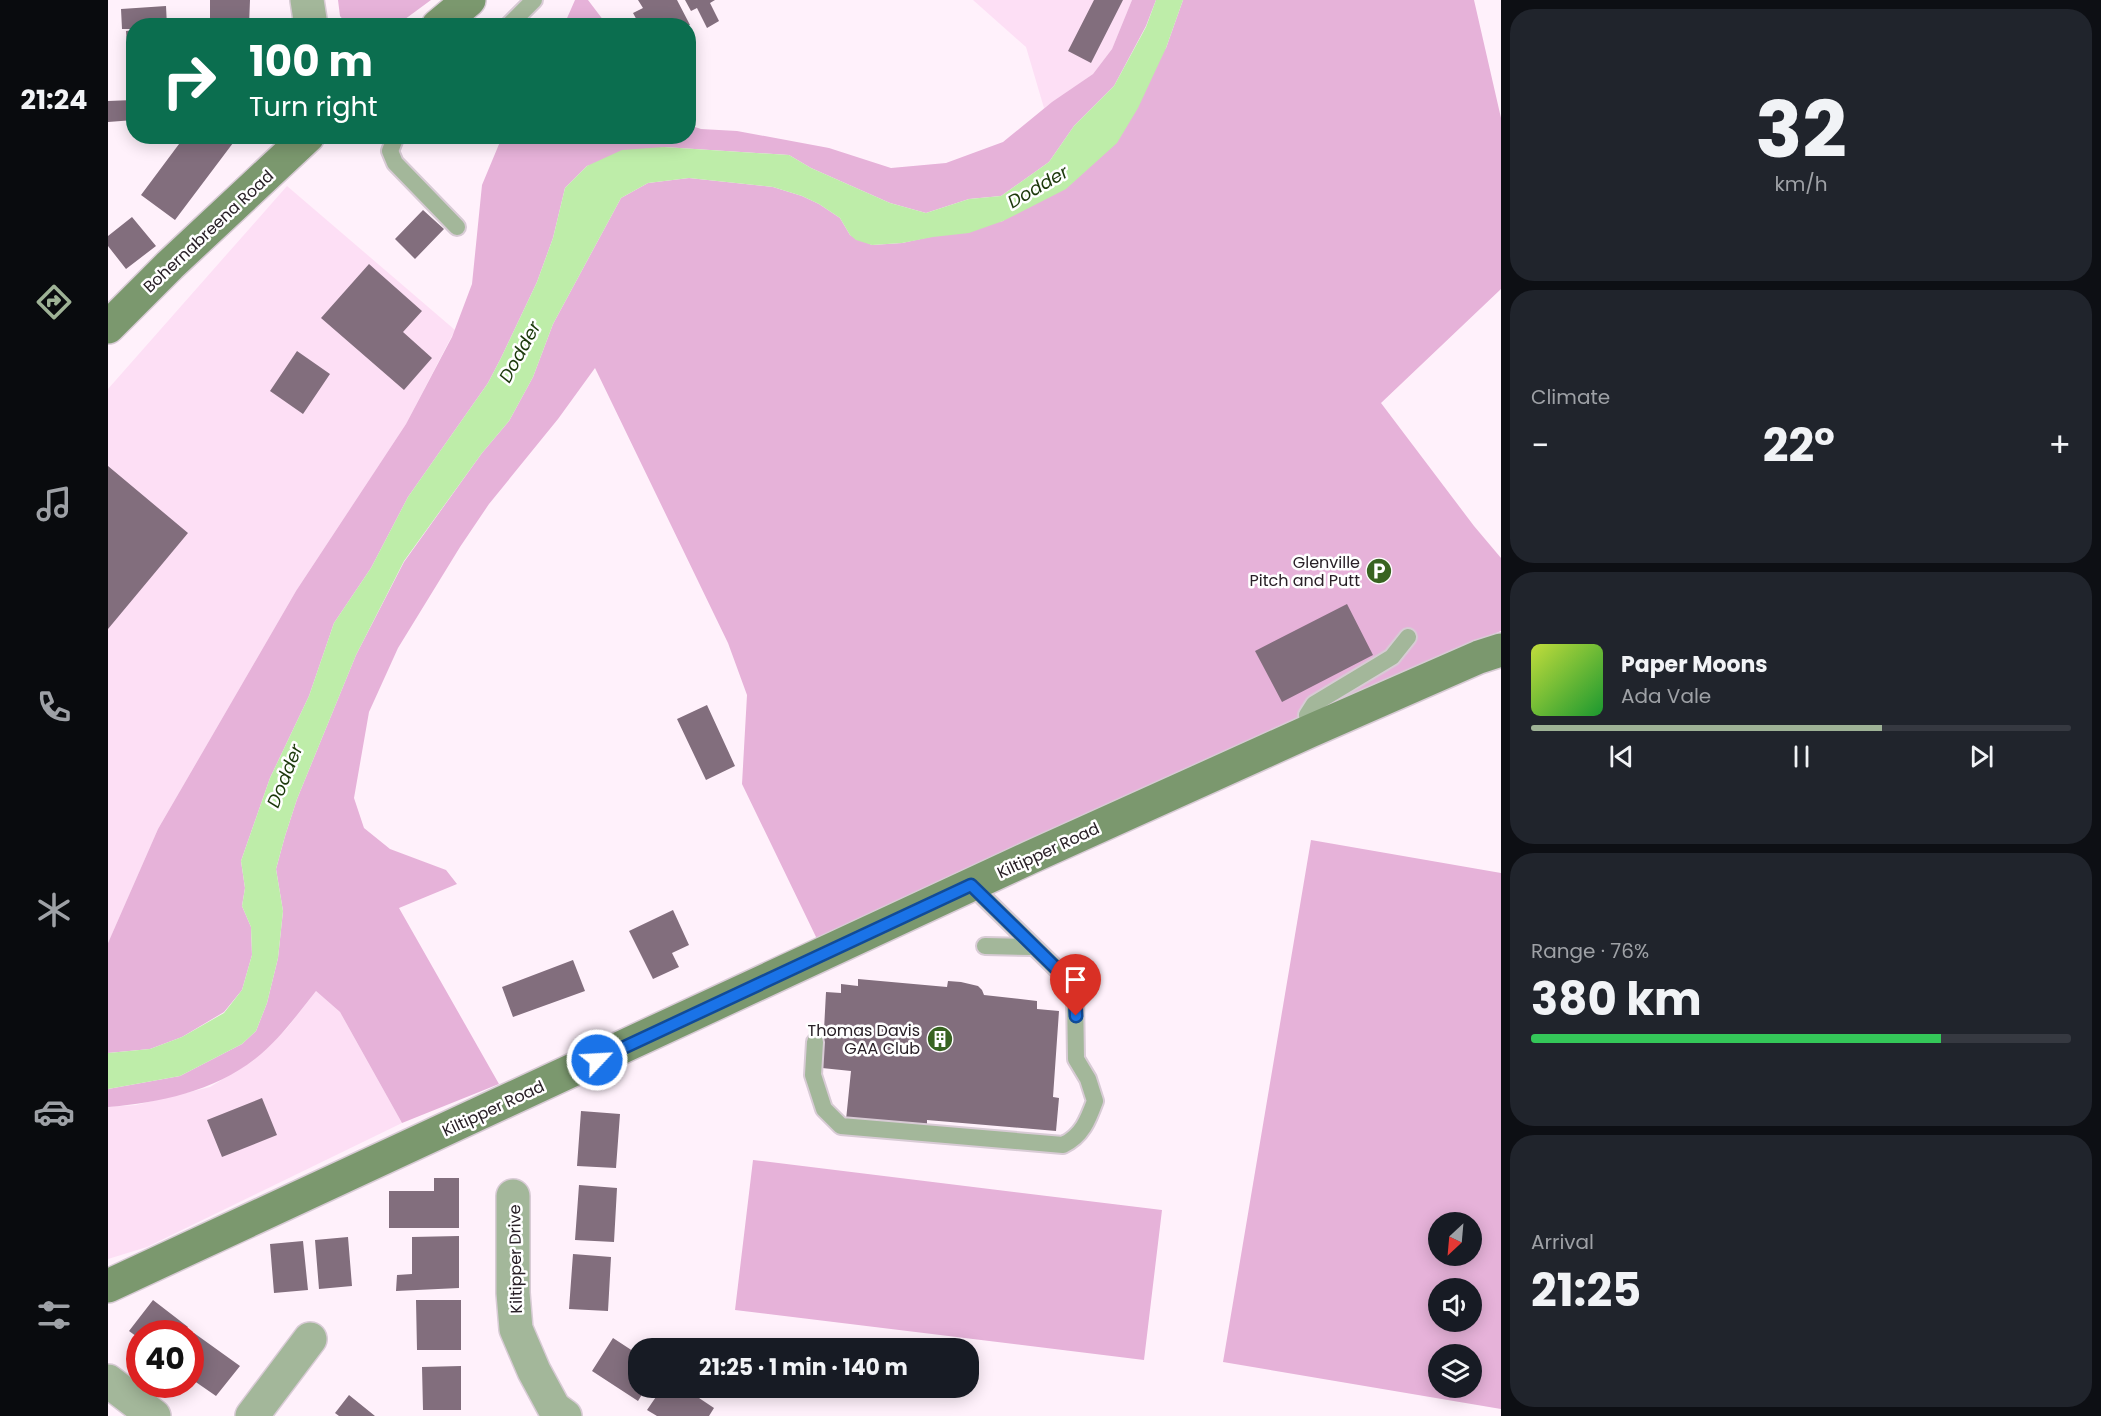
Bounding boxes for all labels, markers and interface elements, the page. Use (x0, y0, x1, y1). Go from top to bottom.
text: 100 m (249, 32, 373, 91)
icon: right (150, 42, 228, 120)
text: 32 (1755, 75, 1847, 184)
text: 21:24 (21, 81, 87, 118)
text: Turn right (249, 88, 378, 125)
water label: Dodder (1003, 158, 1074, 214)
street label: Bohernabreena Road (138, 165, 279, 298)
text: km/h (1774, 170, 1828, 198)
icon: directions (33, 281, 75, 323)
water label: Dodder (493, 316, 547, 387)
text: Climate (1531, 383, 1610, 411)
text: 22° (1763, 414, 1835, 477)
text: − (1531, 422, 1549, 469)
text: + (2048, 422, 2071, 469)
icon: music (33, 483, 75, 525)
place label: Glenville Pitch and Putt (1249, 551, 1360, 592)
parking icon: Glenville Pitch and Putt (1364, 556, 1394, 586)
text: Paper Moons (1621, 649, 1768, 680)
text: Ada Vale (1621, 682, 1711, 710)
icon: phone (33, 686, 75, 728)
water label: Dodder (260, 739, 309, 811)
icon: previous (1605, 740, 1638, 773)
icon: pause (1785, 740, 1818, 773)
icon: next (1965, 740, 1998, 773)
street label: Kiltipper Road (993, 817, 1103, 884)
icon: climate (33, 889, 75, 931)
text: Range · 76% (1531, 937, 1649, 965)
pin (1050, 954, 1101, 1016)
icon: arrive (1059, 963, 1092, 996)
text: 380 km (1531, 968, 1702, 1031)
place label: Thomas Davis GAA Club (808, 1019, 920, 1060)
building icon: Thomas Davis GAA Club (925, 1024, 955, 1054)
position arrow (565, 1028, 629, 1092)
street label: Kiltipper Road (438, 1075, 548, 1142)
icon: car (33, 1091, 75, 1133)
street label: Kiltipper Drive (503, 1204, 528, 1314)
north arrow (1428, 1212, 1482, 1266)
map controls (1428, 1212, 1482, 1398)
text: Arrival (1531, 1228, 1594, 1256)
text: 21:25 (1531, 1259, 1641, 1322)
button: sound (1428, 1278, 1482, 1332)
icon: filters (33, 1294, 75, 1336)
speed limit sign: 40 (126, 1320, 204, 1398)
button: layers (1428, 1344, 1482, 1398)
text: 21:25 · 1 min · 140 m (699, 1352, 908, 1383)

